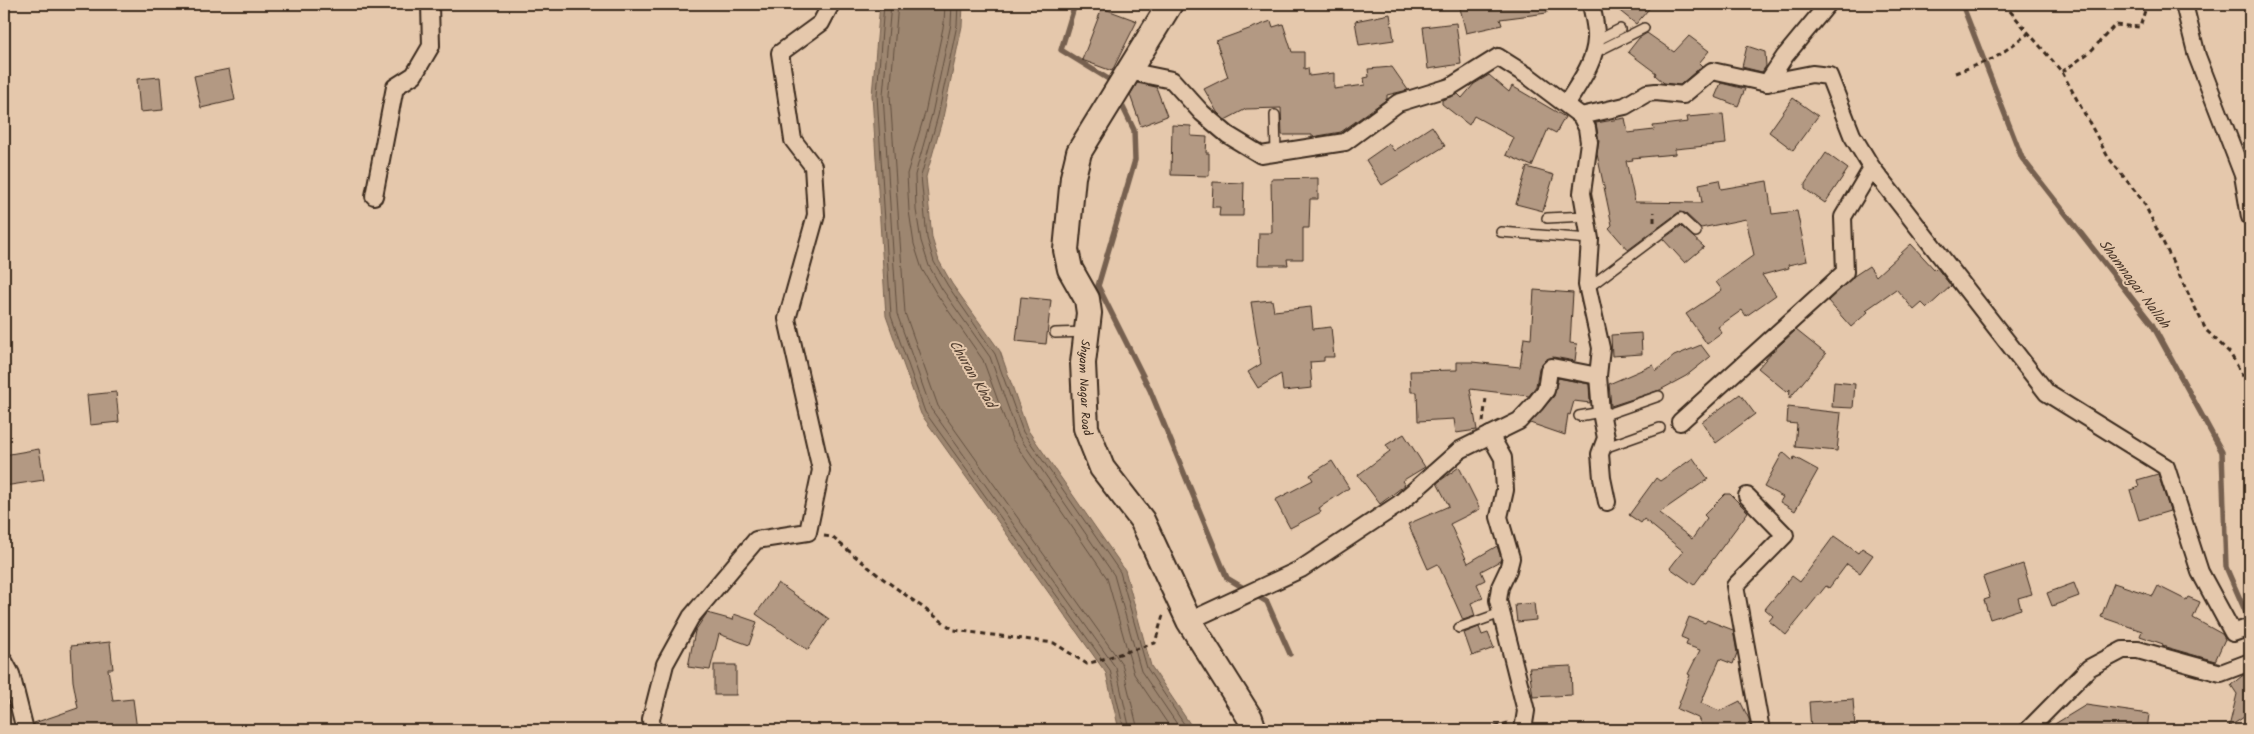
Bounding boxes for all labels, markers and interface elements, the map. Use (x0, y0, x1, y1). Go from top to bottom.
water label: Shamnagar Nallah (2093, 235, 2176, 335)
water label: Churan Khad (943, 336, 1003, 415)
street label: Shyam Nagar Road (1073, 339, 1098, 440)

